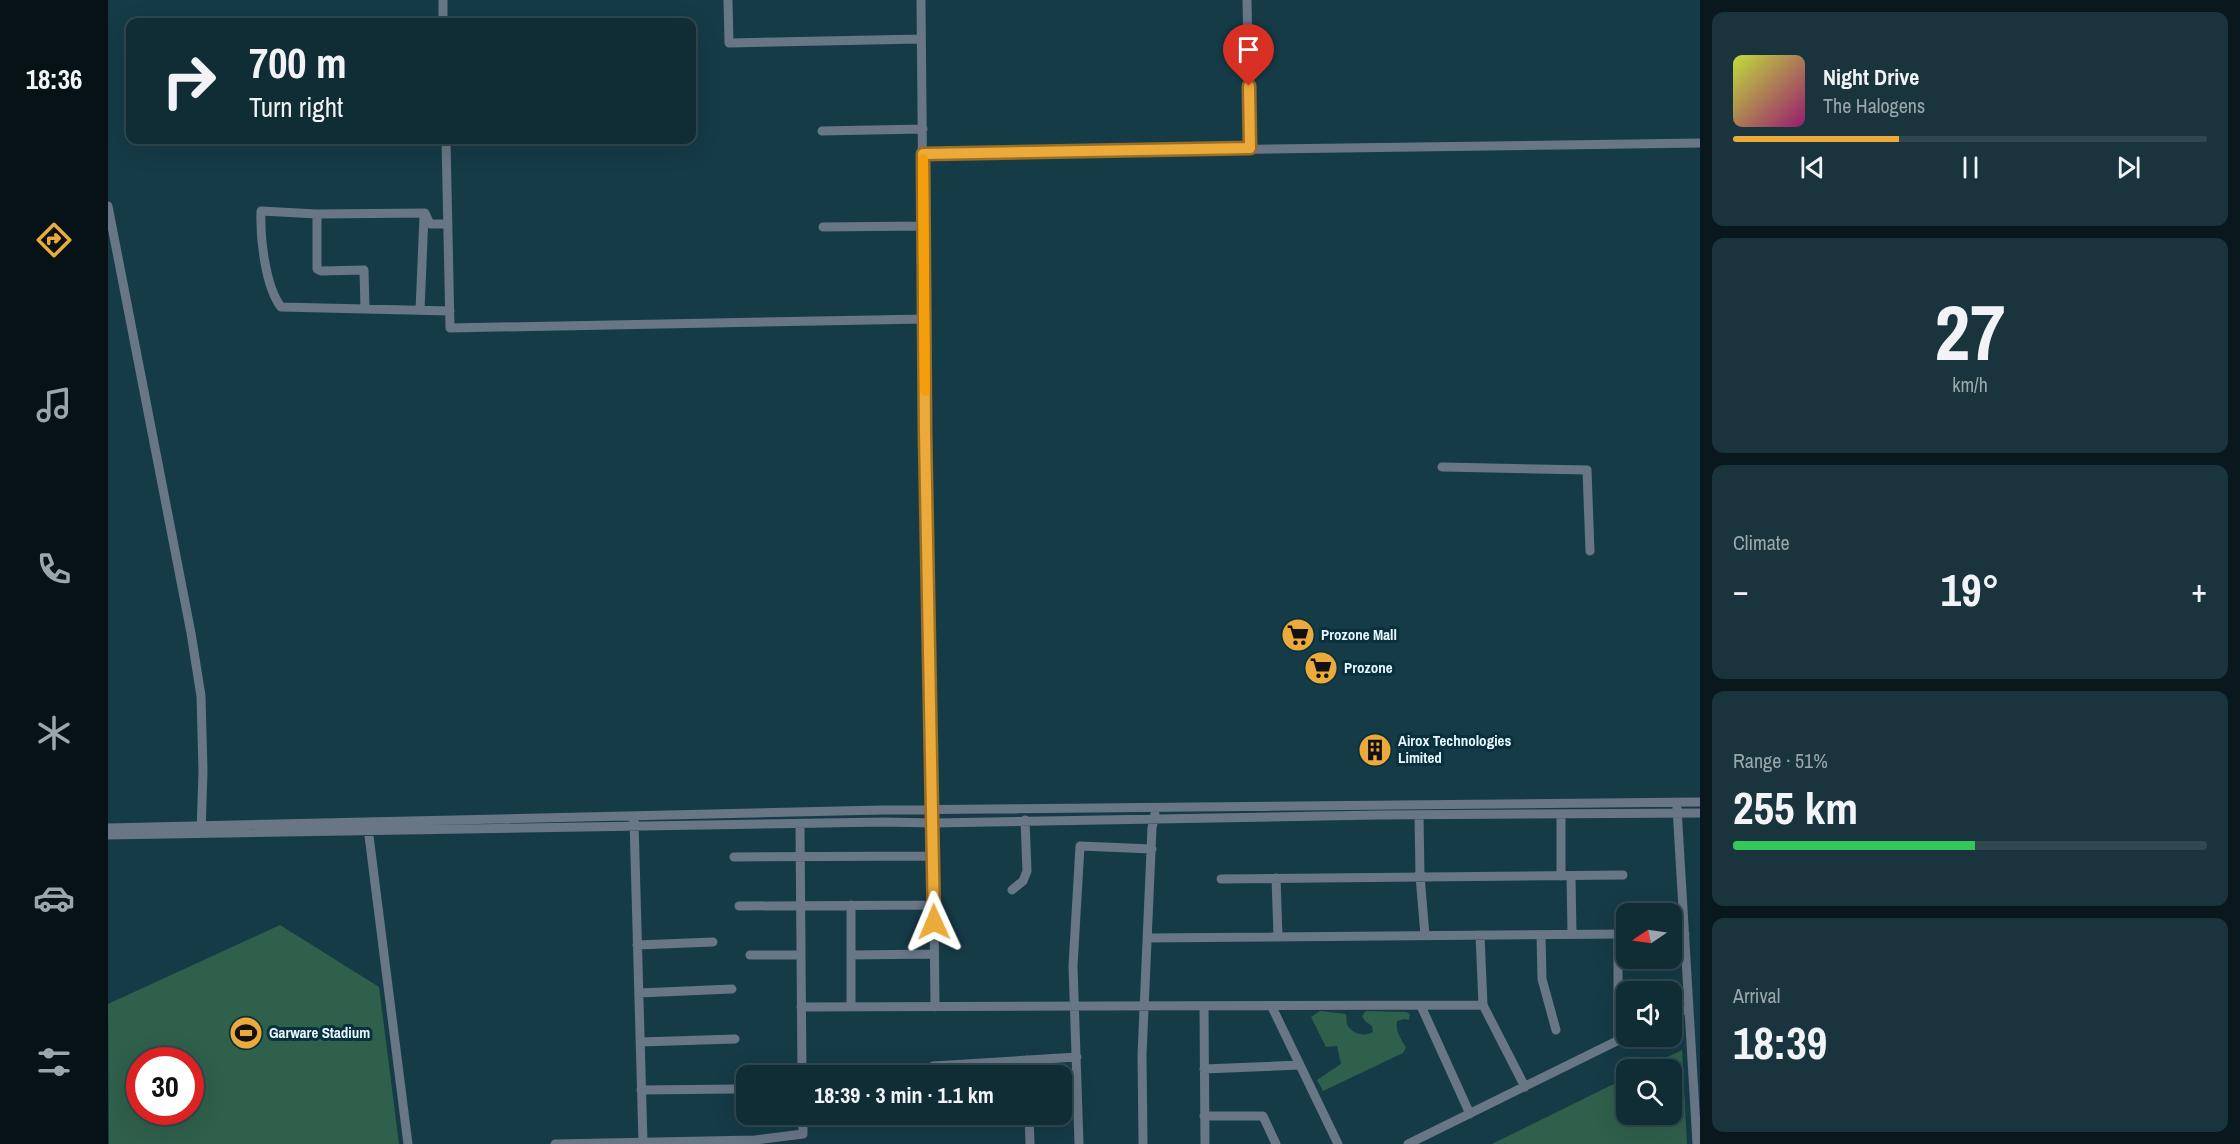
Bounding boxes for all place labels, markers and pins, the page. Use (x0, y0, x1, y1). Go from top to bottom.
pin (1223, 24, 1274, 86)
supermarket icon: Prozone Mall (1280, 617, 1316, 653)
place label: Prozone Mall (1321, 624, 1397, 645)
supermarket icon: Prozone (1303, 650, 1339, 686)
place label: Prozone (1344, 657, 1393, 678)
place label: Airox Technologies Limited (1398, 730, 1511, 768)
building icon: Airox Technologies Limited (1357, 732, 1393, 768)
sports icon: Garware Stadium (228, 1015, 264, 1051)
place label: Garware Stadium (269, 1022, 370, 1043)

